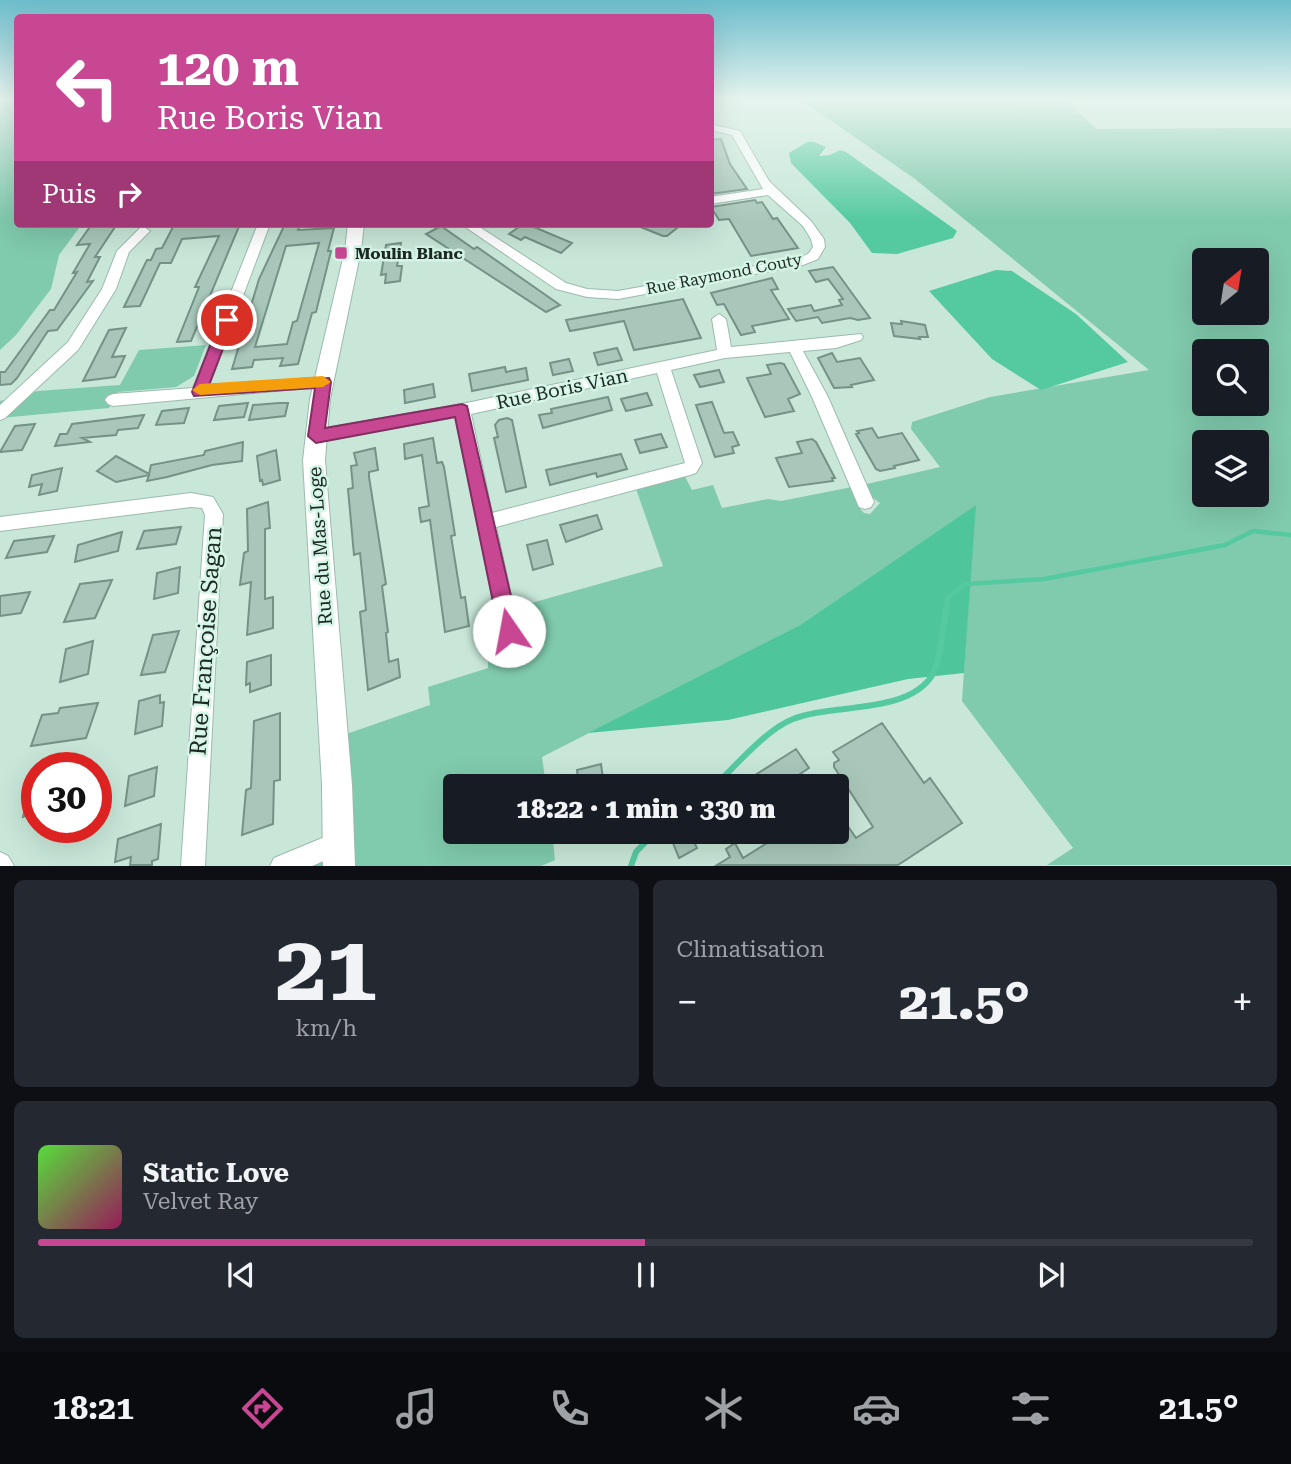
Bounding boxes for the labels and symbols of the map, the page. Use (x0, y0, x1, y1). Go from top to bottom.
place label: Moulin Blanc (355, 244, 463, 263)
marker: Moulin Blanc (333, 245, 349, 261)
north arrow (1192, 248, 1269, 326)
street label: Rue Raymond Couty (644, 249, 804, 298)
pin (197, 290, 257, 350)
street label: Rue Boris Vian (494, 364, 630, 414)
street label: Rue du Mas-Loge (303, 466, 337, 626)
street label: Rue Françoise Sagan (185, 526, 227, 756)
position arrow (472, 594, 546, 668)
speed limit sign: 30 (21, 752, 112, 843)

